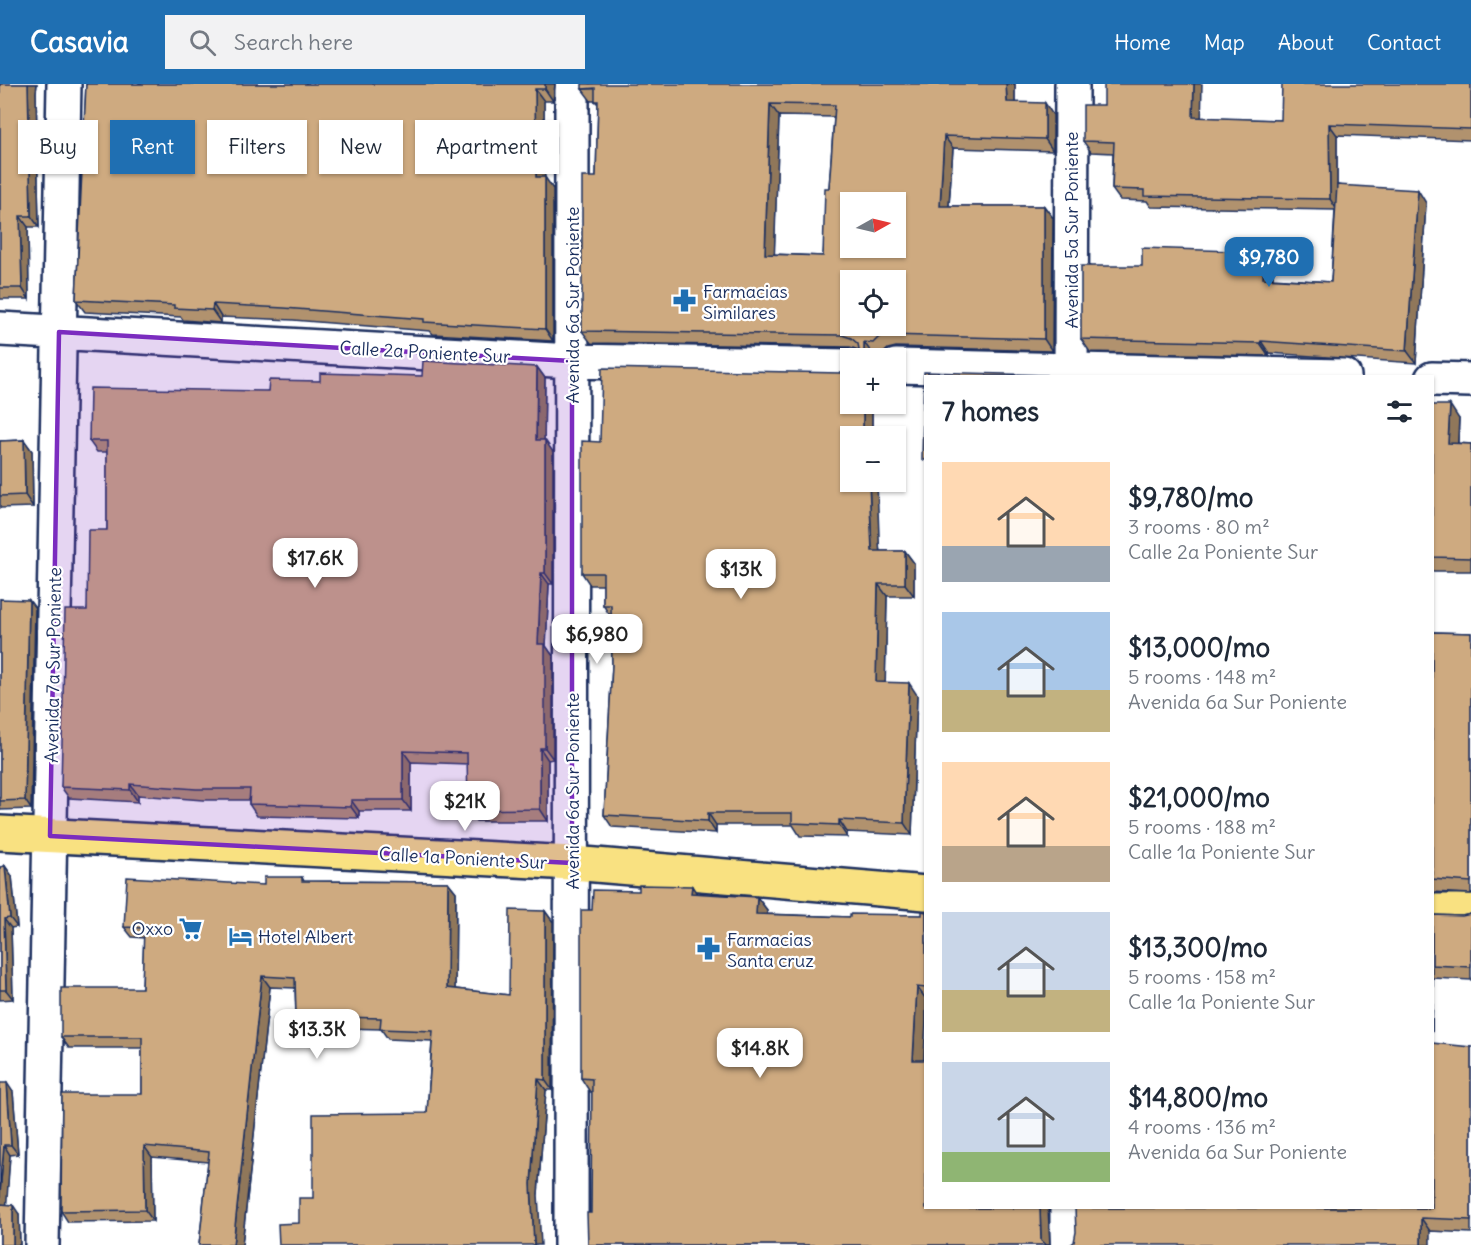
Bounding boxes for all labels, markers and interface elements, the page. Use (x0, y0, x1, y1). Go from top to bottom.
search box (165, 15, 585, 69)
text: Casavia (30, 24, 129, 60)
icon: search (186, 26, 219, 59)
text: Search here (234, 28, 353, 56)
text: Home (1114, 29, 1171, 56)
text: Map (1204, 29, 1245, 56)
text: About (1278, 29, 1334, 56)
text: Contact (1367, 29, 1441, 56)
chip: Buy (18, 120, 98, 174)
chip: Rent (110, 120, 195, 174)
chip: Filters (207, 120, 307, 174)
chip: New (319, 120, 403, 174)
chip: Apartment (415, 120, 559, 174)
street label: Avenida 5a Sur Poniente (1060, 131, 1083, 329)
north arrow (840, 192, 906, 258)
map controls (840, 192, 906, 492)
street label: Avenida 6a Sur Poniente (561, 206, 584, 404)
pin: $9,780 (1220, 237, 1318, 288)
text: $9,780 (1239, 244, 1299, 269)
button: locate (840, 270, 906, 336)
place label: Farmacias Similares (703, 280, 788, 324)
pharmacy icon: Farmacias Similares (672, 288, 698, 314)
street label: Calle 2a Poniente Sur (339, 336, 512, 368)
button: + (840, 348, 906, 414)
text: 7 homes (942, 395, 1039, 428)
icon: filters (1383, 395, 1416, 428)
button: − (840, 426, 906, 492)
text: $9,780/mo (1128, 481, 1253, 514)
icon: home (990, 486, 1062, 558)
text: 3 rooms · 80 m² (1128, 514, 1270, 539)
pin: $17.6K (266, 538, 364, 589)
text: Calle 2a Poniente Sur (1128, 539, 1318, 564)
text: $17.6K (287, 545, 343, 570)
pin: $13K (705, 549, 777, 600)
text: $13K (720, 556, 762, 581)
street label: Avenida 7a Sur Poniente (40, 567, 66, 763)
pin: $6,980 (548, 614, 646, 665)
text: $6,980 (566, 621, 629, 646)
text: $13,000/mo (1128, 631, 1270, 664)
icon: home (990, 636, 1062, 708)
text: 5 rooms · 148 m² (1128, 664, 1276, 689)
text: Avenida 6a Sur Poniente (1128, 689, 1347, 714)
street label: Avenida 6a Sur Poniente (561, 692, 584, 890)
pin: $21K (429, 781, 501, 832)
text: $21,000/mo (1128, 781, 1270, 814)
icon: home (990, 786, 1062, 858)
text: $21K (444, 788, 486, 813)
text: 5 rooms · 188 m² (1128, 814, 1276, 839)
text: Calle 1a Poniente Sur (1128, 839, 1315, 864)
street label: Calle 1a Poniente Sur (378, 842, 548, 874)
supermarket icon: Oxxo (178, 915, 204, 941)
place label: Oxxo (132, 917, 173, 940)
hotel icon: Hotel Albert (227, 923, 253, 949)
place label: Hotel Albert (258, 925, 353, 948)
place label: Farmacias Santa cruz (727, 928, 814, 972)
text: $13,300/mo (1128, 931, 1268, 964)
pharmacy icon: Farmacias Santa cruz (696, 936, 722, 962)
icon: home (990, 936, 1062, 1008)
text: 5 rooms · 158 m² (1128, 964, 1276, 989)
text: Calle 1a Poniente Sur (1128, 989, 1315, 1014)
pin: $13.3K (268, 1009, 366, 1060)
text: $13.3K (288, 1016, 346, 1041)
pin: $14.8K (711, 1028, 809, 1079)
text: $14.8K (731, 1035, 789, 1060)
text: $14,800/mo (1128, 1081, 1268, 1114)
icon: home (990, 1086, 1062, 1158)
text: 4 rooms · 136 m² (1128, 1114, 1276, 1139)
text: Avenida 6a Sur Poniente (1128, 1139, 1347, 1164)

